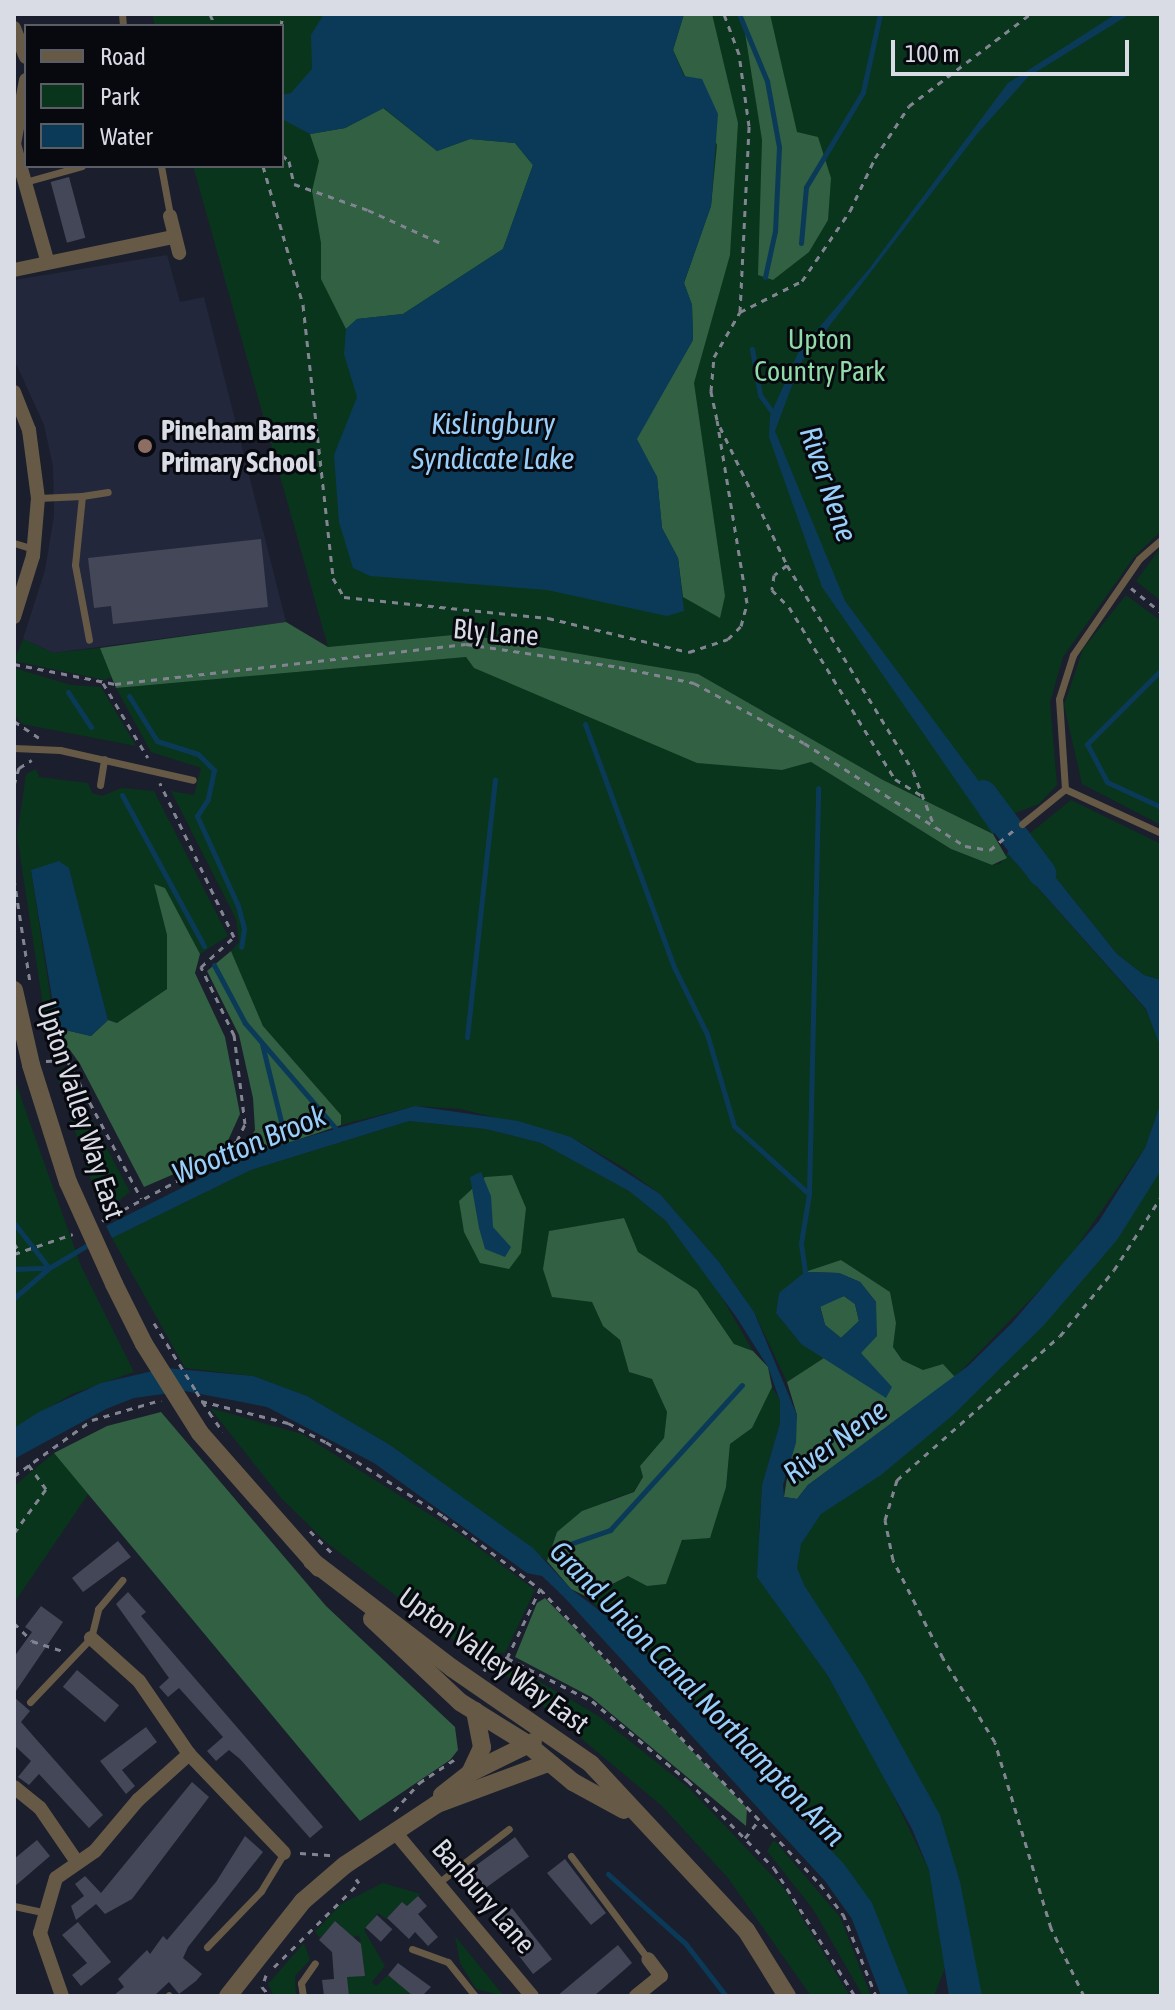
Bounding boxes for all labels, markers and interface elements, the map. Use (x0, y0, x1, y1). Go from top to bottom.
legend (24, 24, 284, 168)
scale bar (895, 24, 1133, 74)
text: 100 m (905, 40, 959, 67)
text: Road (100, 43, 146, 70)
text: Park (100, 83, 140, 110)
text: Water (100, 123, 153, 150)
park label: Upton Country Park (754, 322, 886, 388)
water label: Kislingbury Syndicate Lake (411, 405, 575, 476)
place label: Pineham Barns Primary School (161, 413, 316, 479)
water label: River Nene (792, 421, 866, 547)
marker: Pineham Barns Primary School (136, 437, 154, 455)
street label: Bly Lane (452, 612, 540, 652)
street label: Upton Valley Way East (30, 997, 132, 1223)
water label: Wootton Brook (167, 1097, 331, 1191)
water label: River Nene (776, 1391, 894, 1491)
water label: Grand Union Canal Northampton Arm (543, 1533, 853, 1853)
street label: Upton Valley Way East (392, 1580, 596, 1740)
street label: Banbury Lane (425, 1832, 543, 1960)

